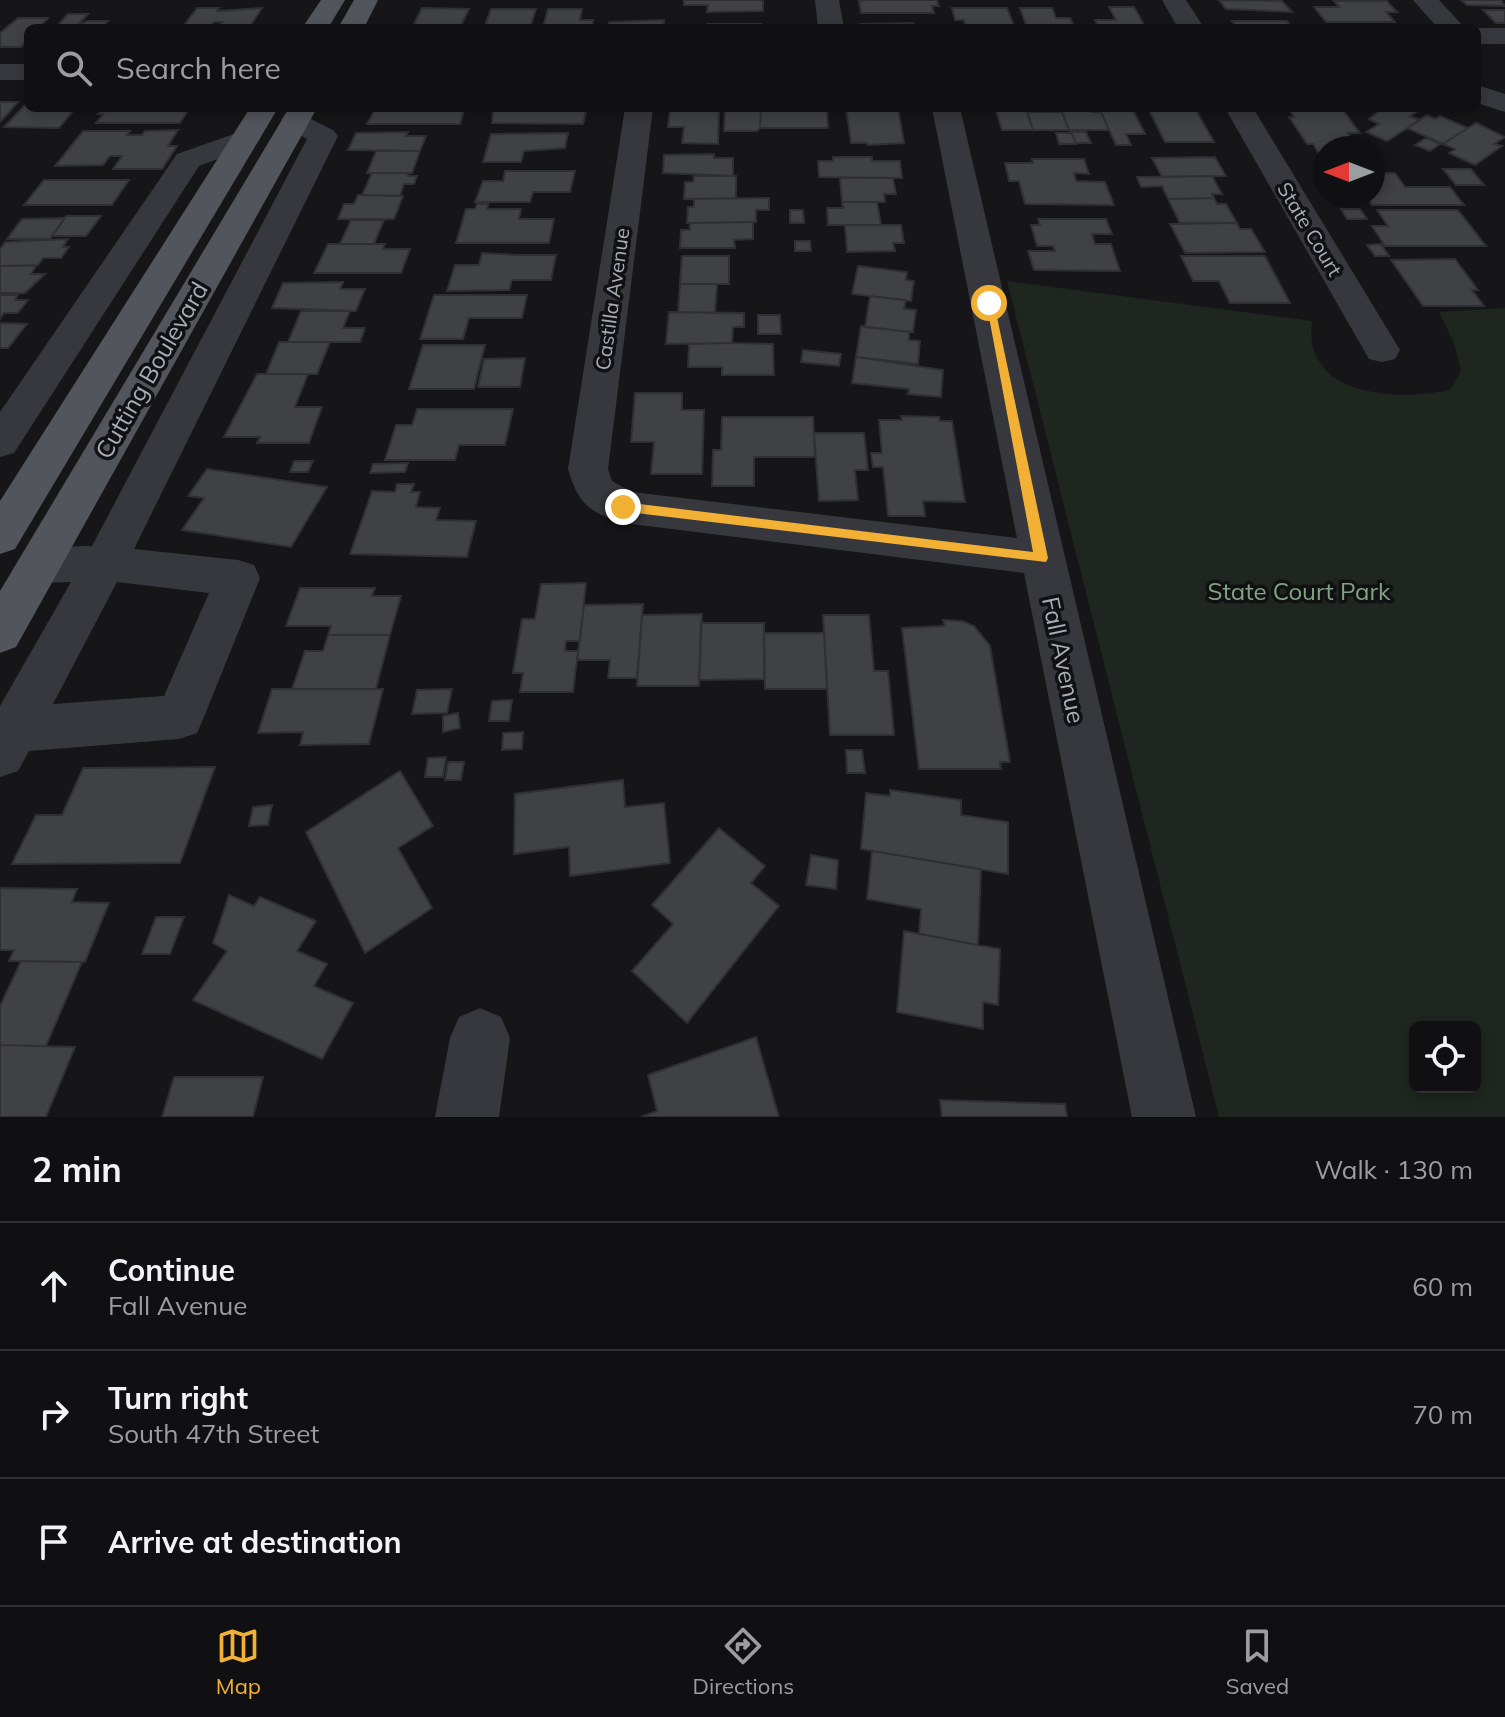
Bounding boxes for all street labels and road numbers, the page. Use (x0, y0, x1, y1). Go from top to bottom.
street label: State Court (1272, 177, 1348, 281)
street label: Castilla Avenue (590, 226, 634, 372)
street label: Cutting Boulevard (88, 276, 214, 464)
street label: Fall Avenue (1036, 594, 1092, 726)

